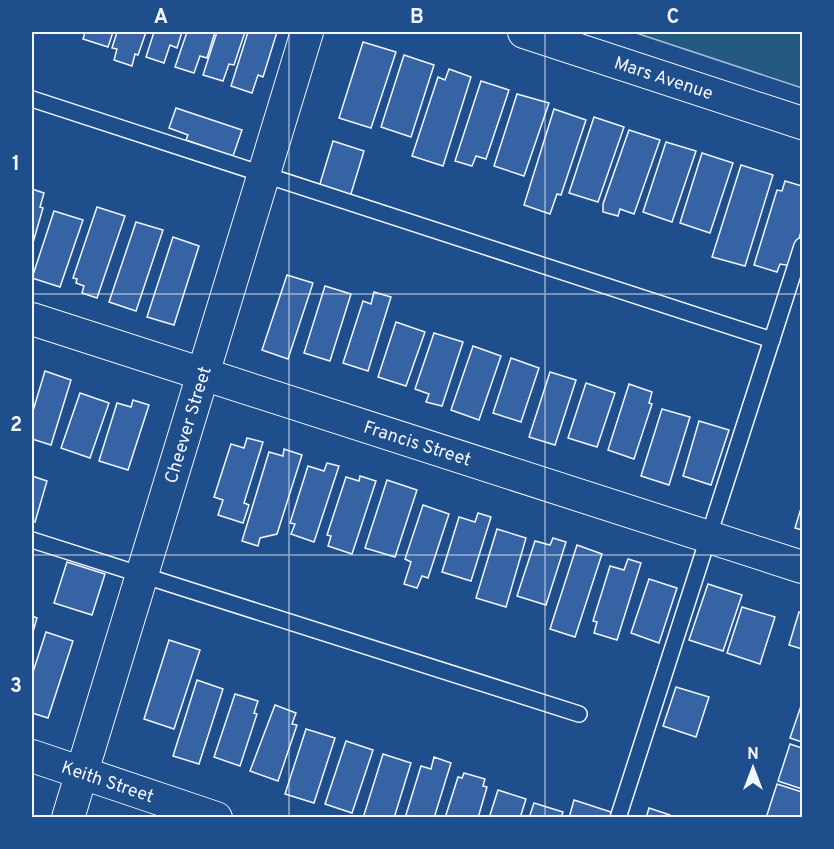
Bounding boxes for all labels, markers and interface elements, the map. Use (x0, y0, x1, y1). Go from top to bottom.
text: A (154, 5, 168, 31)
text: B (410, 5, 424, 31)
text: C (667, 5, 679, 31)
street label: Mars Avenue (611, 52, 716, 106)
text: 1 (12, 152, 20, 178)
street label: Cheever Street (160, 364, 218, 487)
text: 2 (10, 413, 22, 439)
street label: Francis Street (360, 417, 474, 473)
text: 3 (10, 674, 22, 700)
north arrow (723, 738, 783, 798)
text: N (747, 745, 759, 765)
street label: Keith Street (58, 757, 157, 809)

